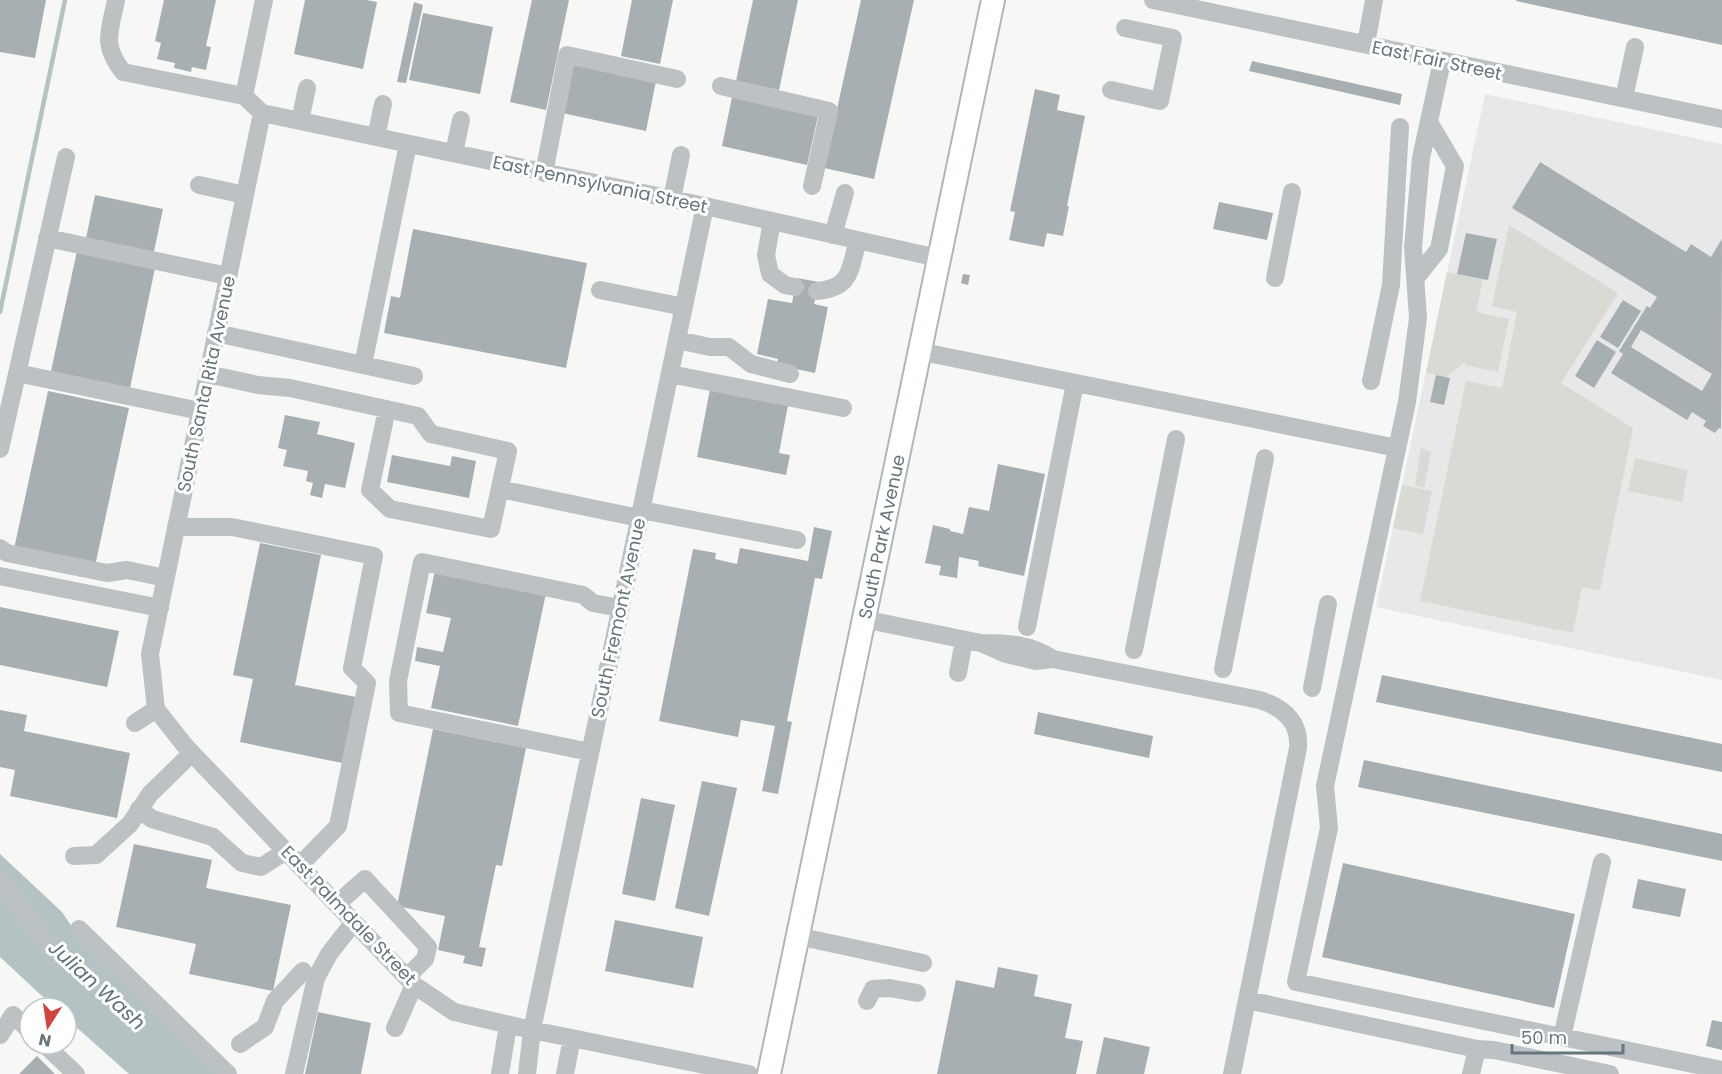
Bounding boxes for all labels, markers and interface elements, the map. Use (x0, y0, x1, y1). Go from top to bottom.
street label: East Fair Street (1370, 34, 1504, 86)
street label: East Pennsylvania Street (490, 149, 710, 219)
street label: South Santa Rita Avenue (171, 273, 241, 495)
street label: South Park Avenue (852, 452, 910, 621)
street label: South Fremont Avenue (585, 516, 651, 720)
street label: East Palmdale Street (276, 840, 422, 990)
water label: Julian Wash (42, 934, 152, 1036)
north arrow (18, 996, 78, 1056)
scale bar (1512, 1017, 1623, 1055)
text: 50 m (1521, 1025, 1567, 1050)
text: N (37, 1028, 53, 1053)

